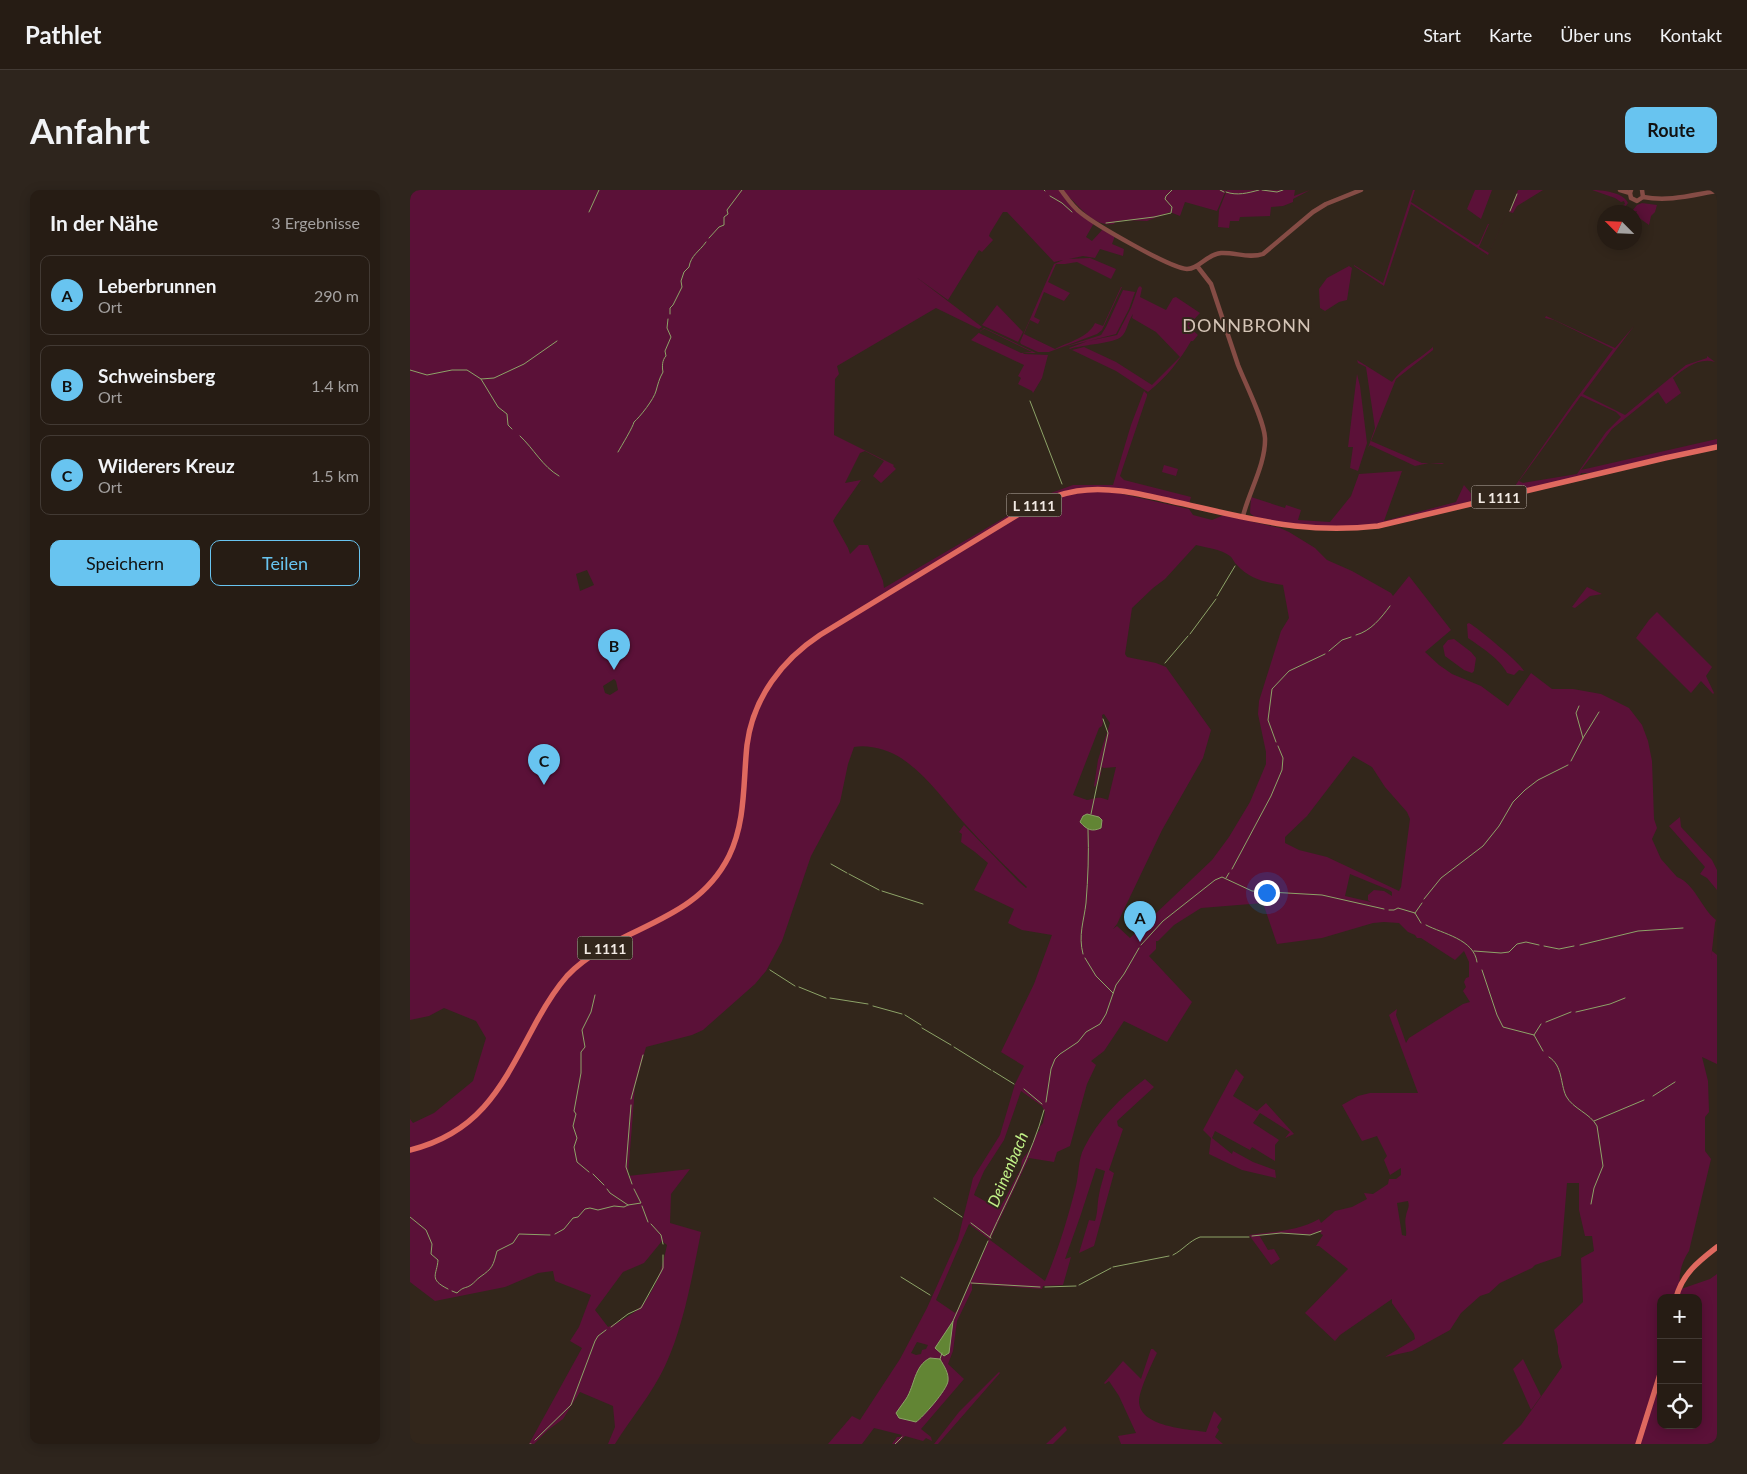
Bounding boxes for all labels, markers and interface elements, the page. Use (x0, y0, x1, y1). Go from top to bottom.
text: Pathlet (25, 20, 102, 49)
text: Start (1423, 24, 1461, 46)
text: Karte (1489, 24, 1532, 46)
text: Über uns (1560, 24, 1632, 46)
text: Kontakt (1660, 24, 1722, 46)
button: Route (1625, 107, 1717, 153)
text: Anfahrt (30, 109, 150, 151)
north arrow (1597, 205, 1642, 250)
text: In der Nähe (50, 210, 158, 235)
text: 3 Ergebnisse (271, 213, 360, 232)
text: Leberbrunnen (98, 274, 216, 297)
text: A (61, 286, 73, 305)
text: 290 m (314, 286, 359, 305)
text: Ort (98, 297, 122, 316)
district label: DONNBRONN (1182, 314, 1312, 336)
text: Schweinsberg (98, 364, 215, 387)
text: B (62, 376, 72, 395)
text: 1.4 km (311, 376, 359, 395)
text: Ort (98, 387, 122, 406)
text: Wilderers Kreuz (98, 454, 235, 477)
text: C (62, 466, 72, 485)
text: 1.5 km (311, 466, 359, 485)
text: Ort (98, 477, 122, 496)
road number: L 1111 (1472, 486, 1526, 508)
road number: L 1111 (1006, 494, 1062, 516)
button: Speichern (50, 540, 200, 586)
button: Teilen (210, 540, 360, 586)
pin: B (598, 629, 630, 670)
pin: C (528, 744, 560, 785)
your location (1254, 880, 1280, 906)
pin: A (1124, 901, 1156, 942)
road number: L 1111 (578, 936, 632, 960)
water label: Deinenbach (983, 1129, 1031, 1209)
map controls (1657, 1294, 1702, 1429)
button: + (1657, 1294, 1702, 1339)
button: − (1657, 1339, 1702, 1384)
button: locate (1657, 1384, 1702, 1429)

